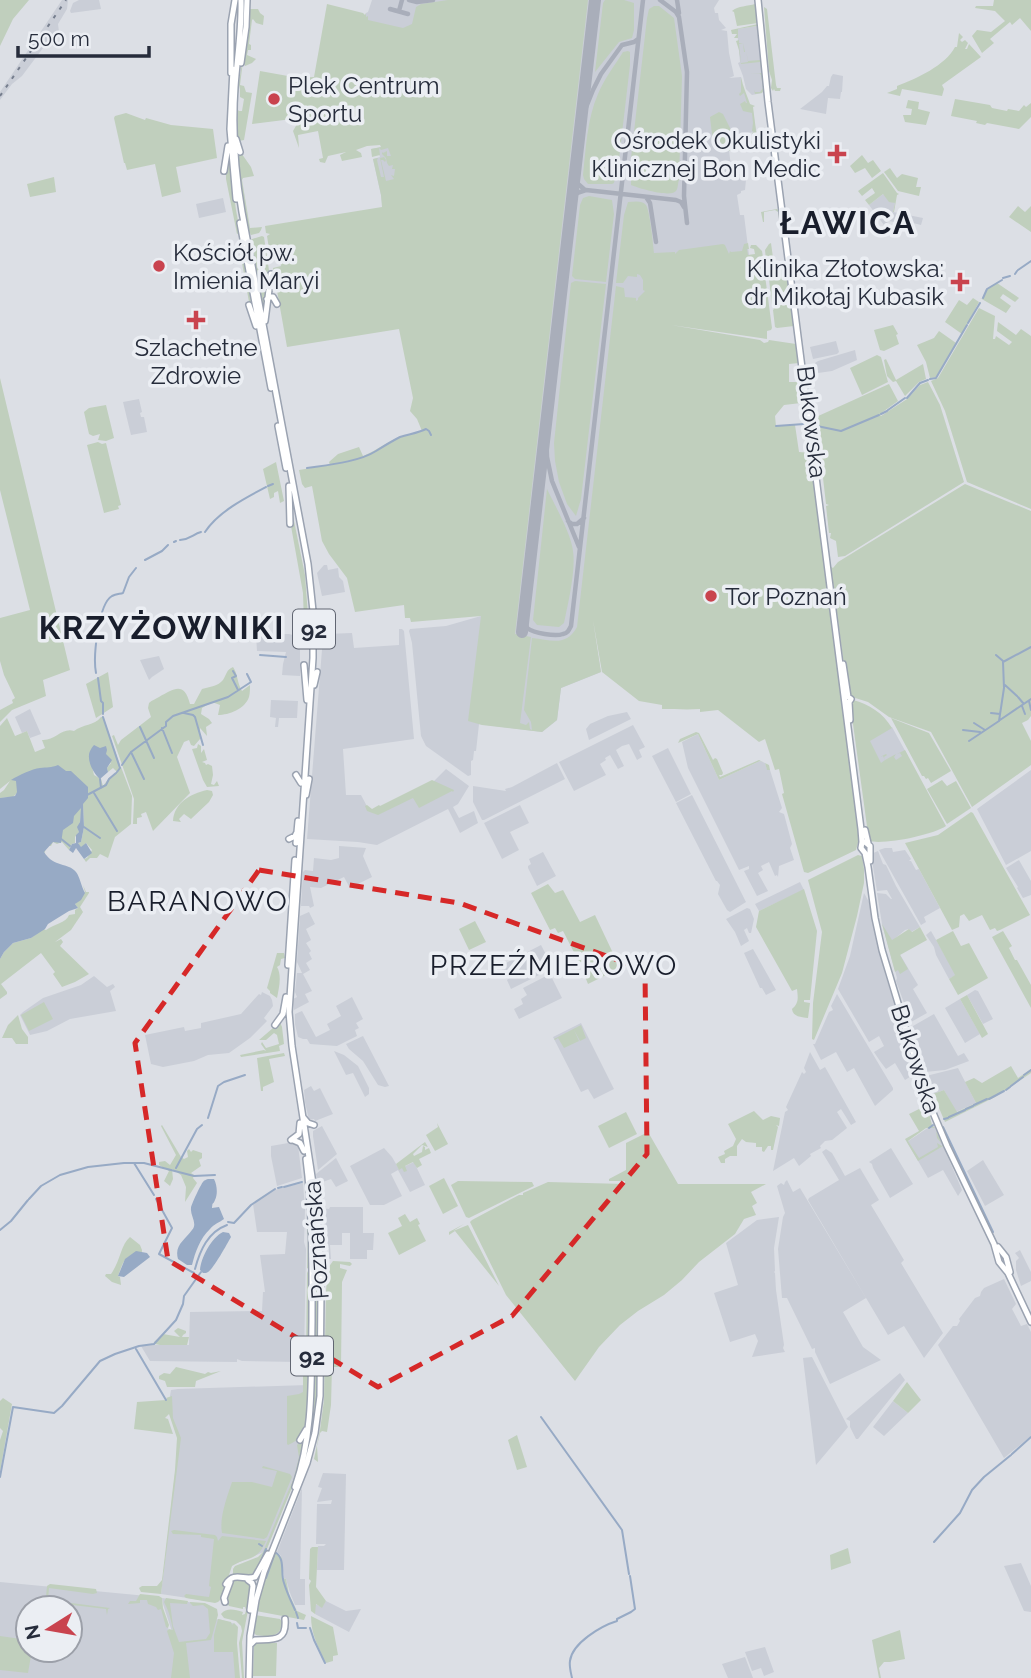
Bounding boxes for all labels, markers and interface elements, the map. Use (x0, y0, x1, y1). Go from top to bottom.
scale bar (18, 14, 149, 58)
text: 500 m (28, 26, 90, 51)
place label: Plek Centrum Sportu (288, 71, 440, 128)
marker: Plek Centrum Sportu (266, 91, 282, 107)
place label: Ośrodek Okulistyki Klinicznej Bon Medic (591, 126, 821, 183)
marker: Ośrodek Okulistyki Klinicznej Bon Medic (827, 144, 847, 164)
district label: ŁAWICA (779, 204, 916, 241)
place label: Kościół pw. Imienia Maryi (173, 238, 319, 295)
place label: Klinika Złotowska: dr Mikołaj Kubasik (744, 254, 944, 311)
marker: Kościół pw. Imienia Maryi (151, 258, 167, 274)
marker: Klinika Złotowska: dr Mikołaj Kubasik (950, 272, 970, 292)
marker: Szlachetne Zdrowie (186, 310, 206, 330)
place label: Szlachetne Zdrowie (134, 333, 258, 390)
street label: Bukowska (791, 364, 833, 480)
place label: Tor Poznań (725, 582, 847, 611)
marker: Tor Poznań (703, 588, 719, 604)
district label: KRZYŻOWNIKI (39, 609, 285, 646)
road number: 92 (293, 610, 335, 649)
district label: BARANOWO (107, 885, 289, 918)
district label: PRZEŹMIEROWO (430, 949, 678, 982)
street label: Bukowska (885, 1001, 947, 1117)
street label: Poznańska (297, 1180, 335, 1300)
road number: 92 (291, 1336, 333, 1376)
north arrow (14, 1594, 84, 1664)
text: N (20, 1623, 44, 1641)

